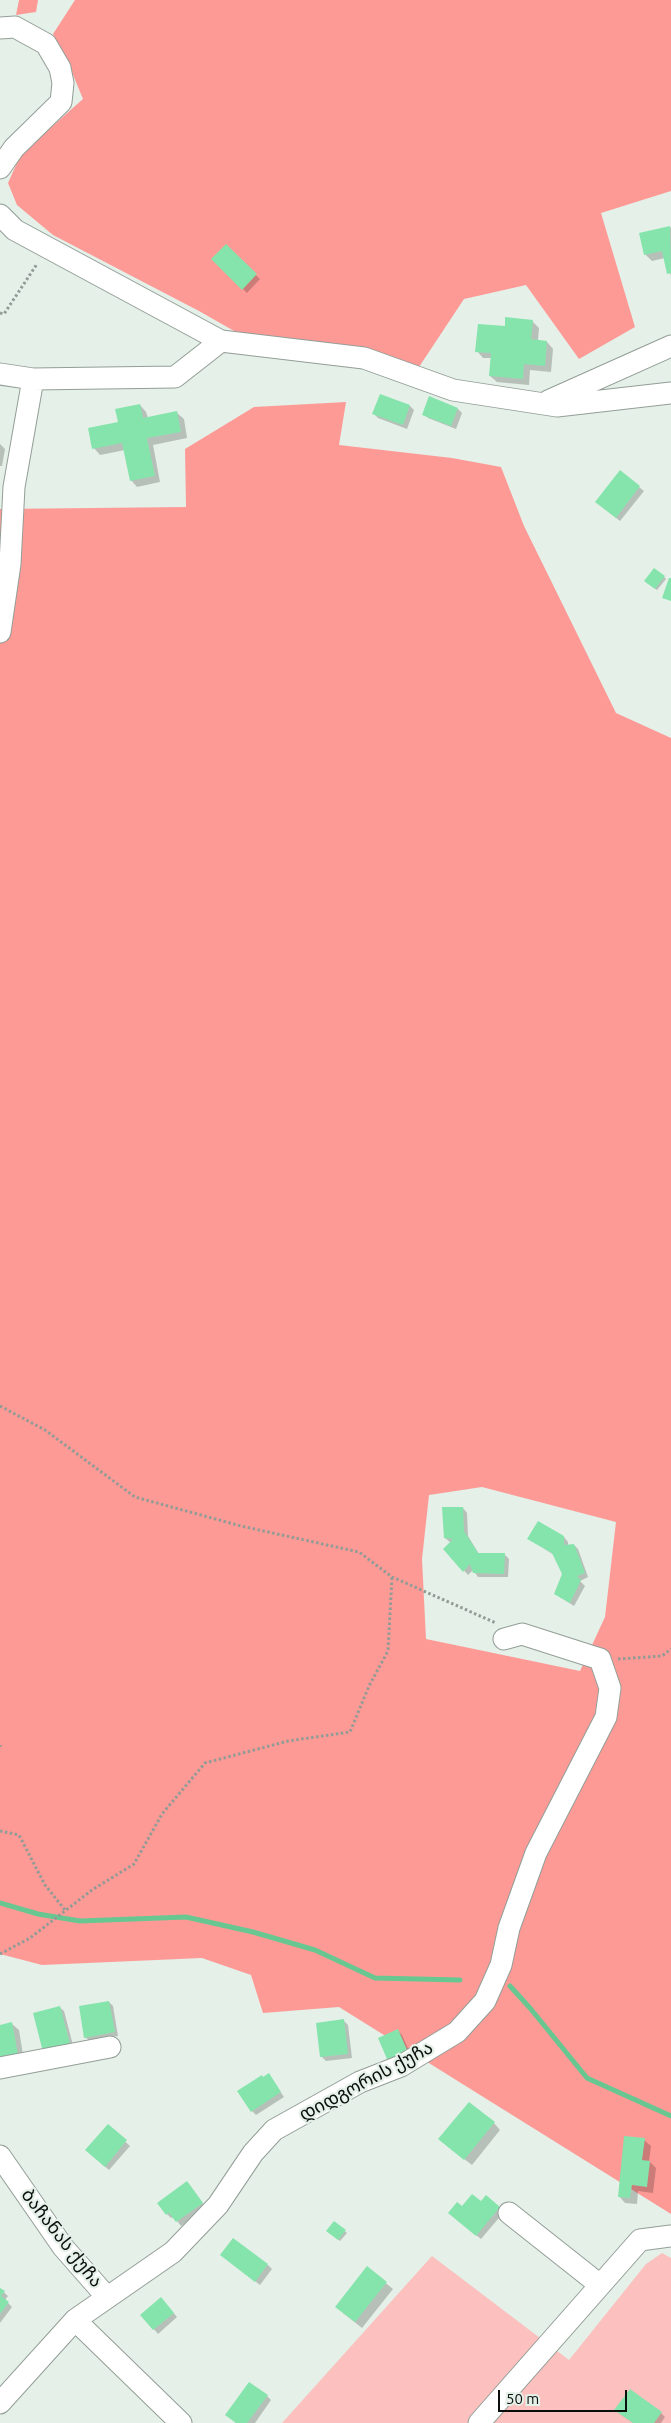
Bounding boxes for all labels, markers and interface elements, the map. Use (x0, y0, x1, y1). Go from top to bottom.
street label: დიდგორის ქუჩა (295, 2037, 437, 2125)
street label: ბაჩანას ქუჩა (17, 2184, 107, 2292)
scale bar (501, 2380, 630, 2412)
text: 50 m (506, 2390, 539, 2407)

